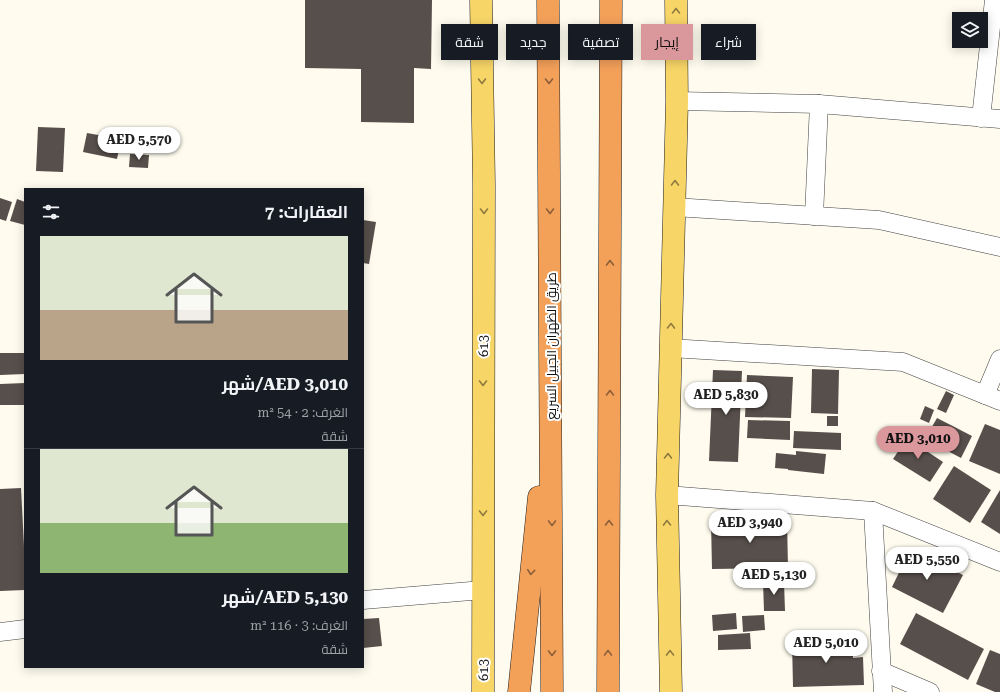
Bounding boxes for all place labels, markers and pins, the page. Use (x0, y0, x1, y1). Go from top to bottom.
pin: AED 5,570 (93, 127, 185, 161)
pin: AED 5,830 (680, 382, 772, 416)
pin: AED 3,010 (872, 426, 964, 460)
pin: AED 3,940 (704, 510, 796, 544)
pin: AED 5,550 (881, 547, 973, 581)
pin: AED 5,130 (728, 562, 820, 596)
pin: AED 5,010 (780, 630, 872, 664)

